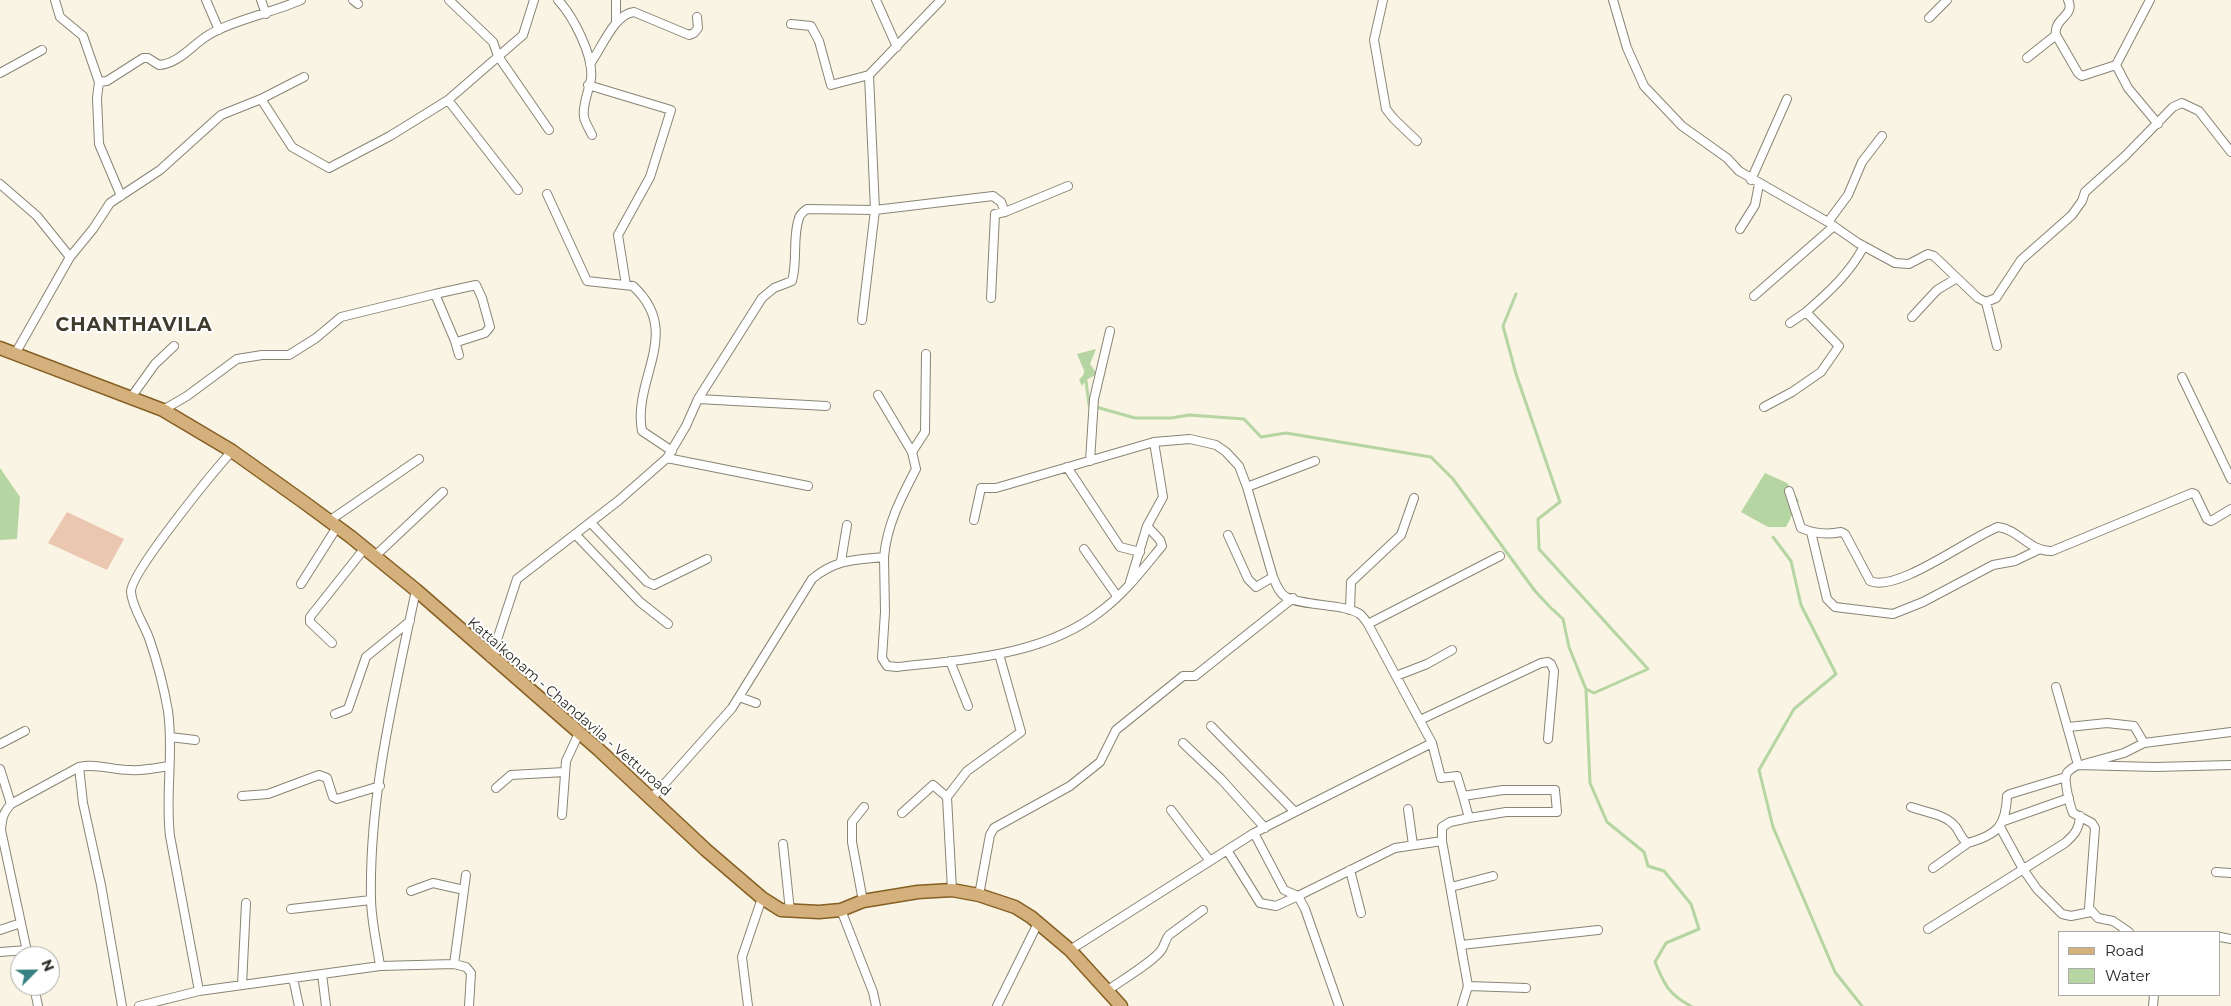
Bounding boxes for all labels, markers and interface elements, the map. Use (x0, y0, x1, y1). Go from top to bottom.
district label: CHANTHAVILA (54, 314, 214, 336)
street label: Kattaikonam - Chandavila - Vetturoad (464, 614, 674, 800)
legend (2058, 931, 2221, 996)
text: Road (2105, 941, 2144, 960)
north arrow (10, 946, 60, 996)
text: N (37, 957, 58, 974)
text: Water (2105, 966, 2151, 985)

